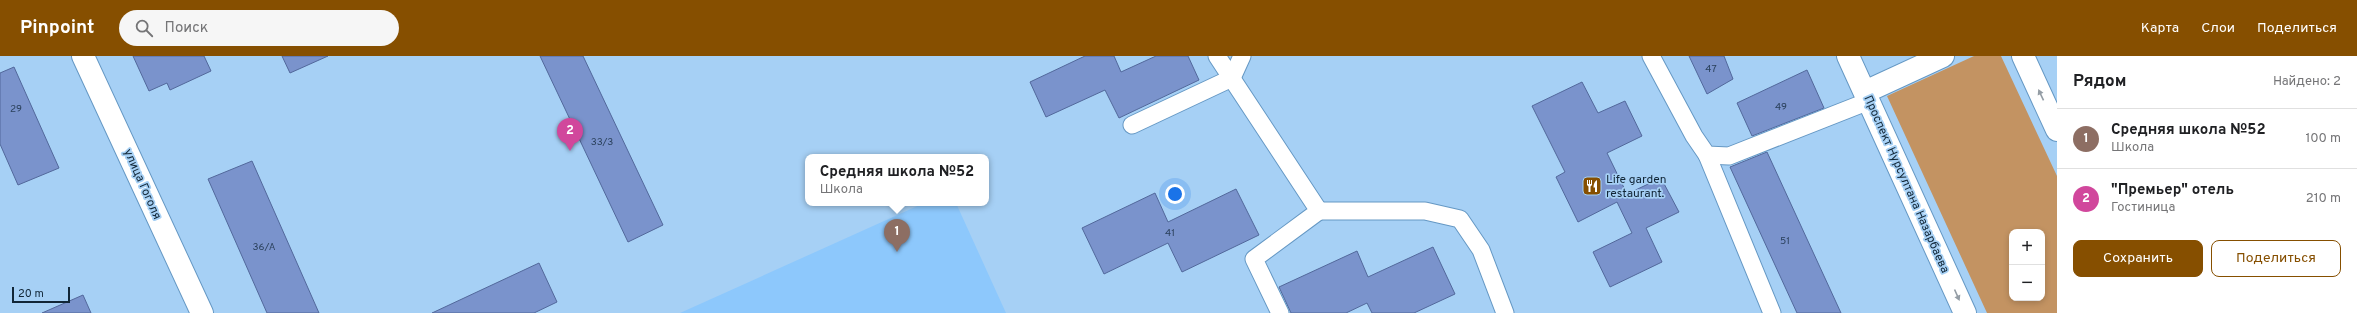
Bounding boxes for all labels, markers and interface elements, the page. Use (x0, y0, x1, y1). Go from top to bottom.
search box (119, 10, 399, 46)
text: Pinpoint (20, 16, 95, 40)
icon: search (133, 17, 155, 39)
text: Поиск (165, 19, 208, 38)
text: Карта (2141, 20, 2179, 37)
text: Слои (2201, 20, 2235, 37)
text: Поделиться (2257, 20, 2337, 37)
house number: 47 (1705, 63, 1717, 76)
text: Рядом (2073, 71, 2126, 93)
text: Найдено: 2 (2273, 74, 2341, 90)
one-way arrow (2038, 89, 2044, 100)
street label: Проспект Нурсултана Назарбаева (1860, 93, 1953, 276)
house number: 49 (1775, 101, 1787, 114)
house number: 29 (10, 103, 22, 116)
pin: 2 (557, 118, 583, 151)
text: Средняя школа №52 (2111, 121, 2266, 140)
text: 1 (2083, 131, 2089, 147)
text: 100 m (2305, 131, 2341, 147)
house number: 33/3 (591, 136, 613, 149)
text: Школа (2111, 140, 2154, 156)
street label: улица Гоголя (119, 147, 165, 222)
popup (805, 154, 989, 206)
text: Средняя школа №52 (820, 163, 974, 182)
place label: Life garden restaurant. (1606, 172, 1666, 202)
restaurant icon: Life garden restaurant. (1581, 175, 1603, 197)
text: "Премьер" отель (2111, 181, 2234, 200)
text: Школа (820, 182, 863, 198)
your location (1165, 184, 1185, 204)
text: 2 (2082, 191, 2090, 207)
text: 210 m (2306, 191, 2341, 207)
text: Гостиница (2111, 200, 2175, 216)
pin: 1 (884, 219, 910, 252)
house number: 41 (1165, 227, 1175, 240)
map controls (2009, 229, 2045, 301)
button: + (2009, 229, 2045, 265)
house number: 51 (1780, 235, 1790, 248)
button: Сохранить (2073, 240, 2203, 277)
button: Поделиться (2211, 240, 2341, 277)
house number: 36/A (253, 241, 276, 254)
button: − (2009, 265, 2045, 301)
scale bar (12, 285, 70, 304)
text: 20 m (18, 287, 44, 301)
one-way arrow (1954, 290, 1960, 301)

